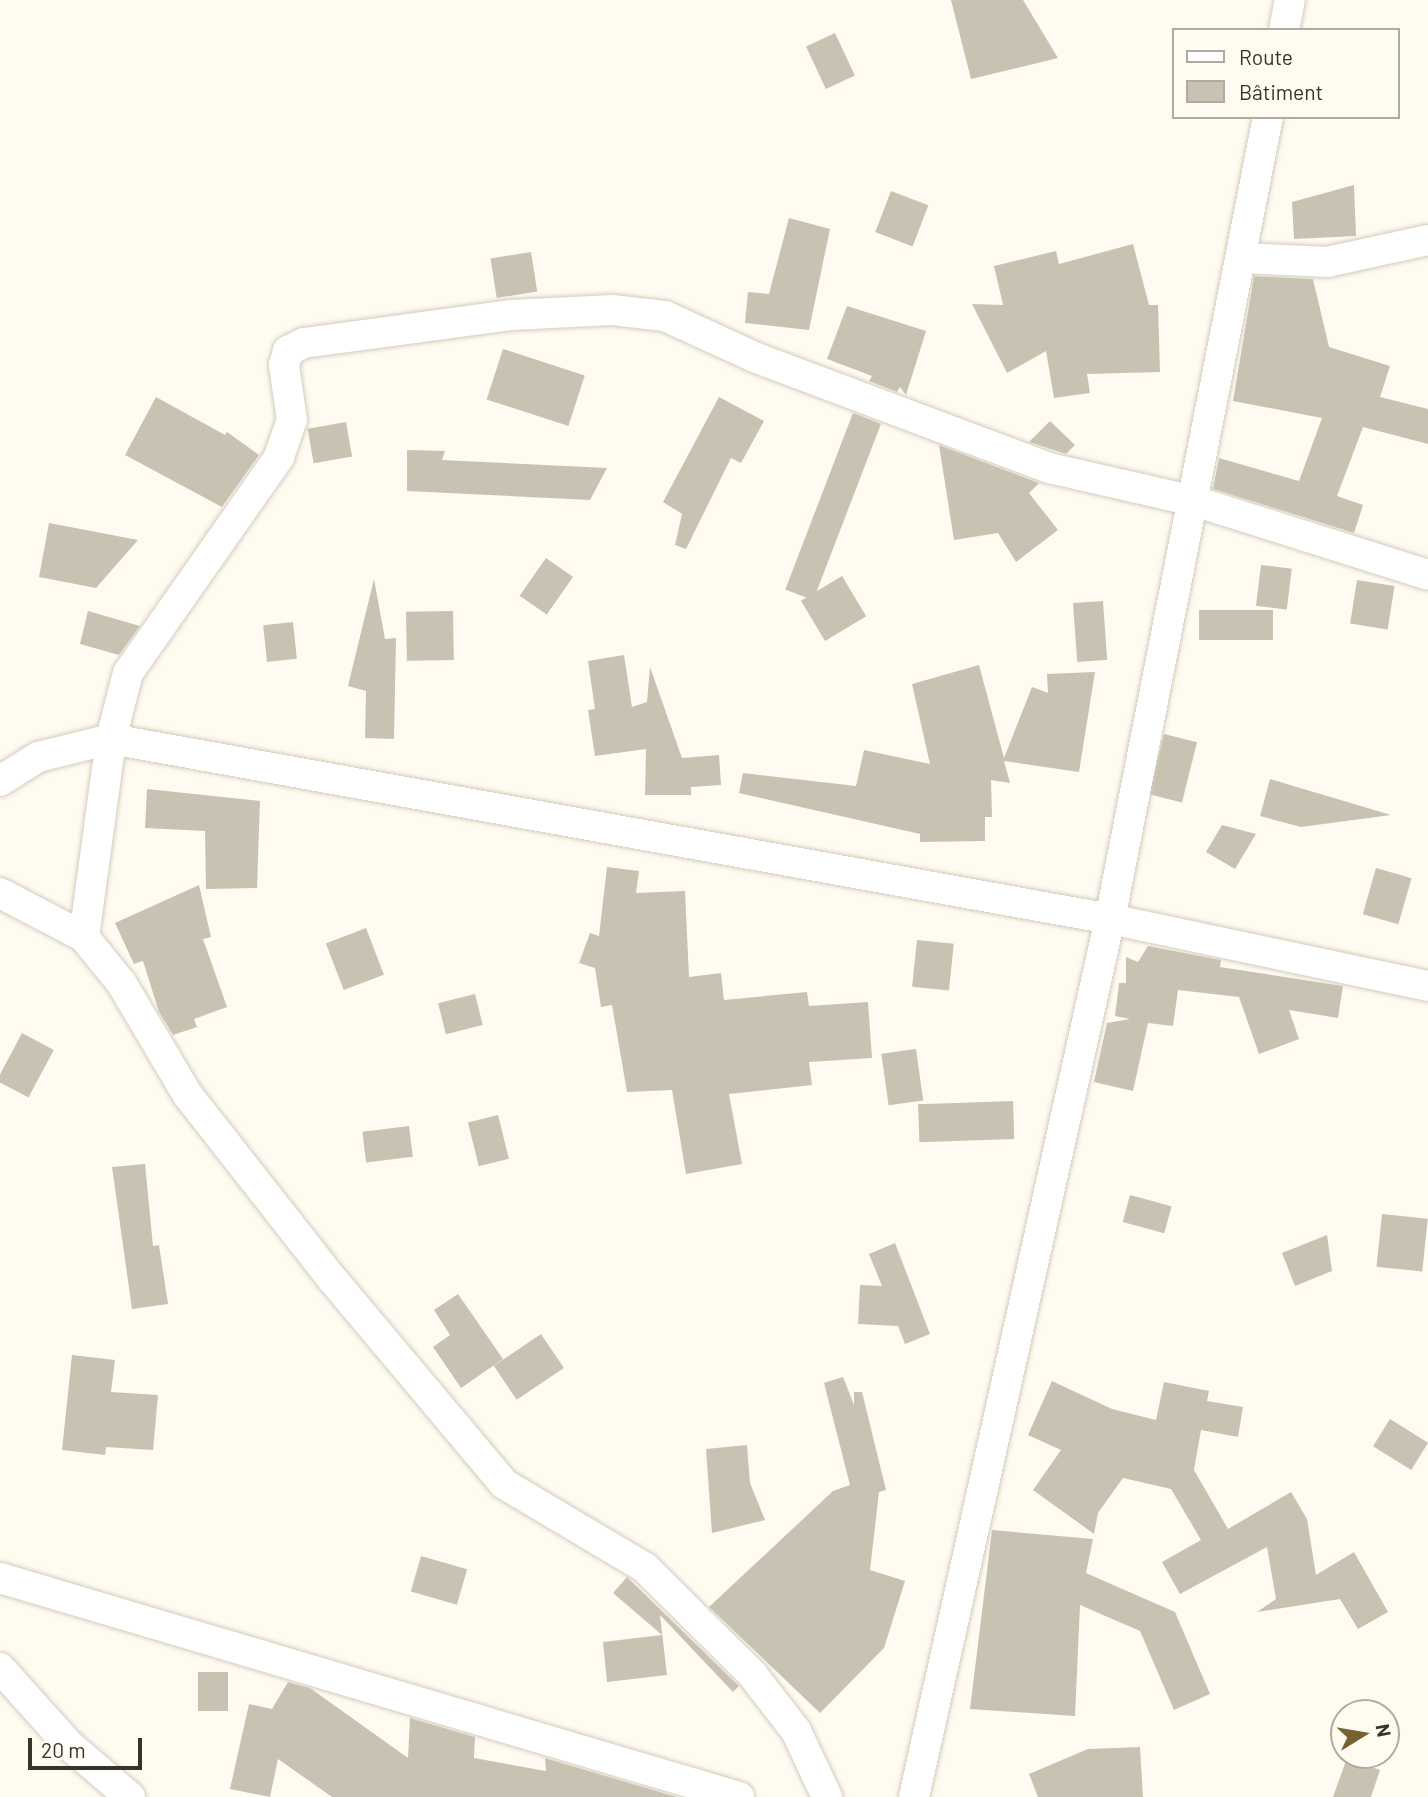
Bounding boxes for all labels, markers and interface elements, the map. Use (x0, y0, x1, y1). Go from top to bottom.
legend (1172, 28, 1400, 119)
text: Route (1239, 44, 1293, 69)
text: Bâtiment (1239, 79, 1323, 104)
north arrow (1330, 1699, 1400, 1769)
text: N (1372, 1722, 1397, 1739)
scale bar (32, 1724, 145, 1768)
text: 20 m (41, 1737, 86, 1762)

